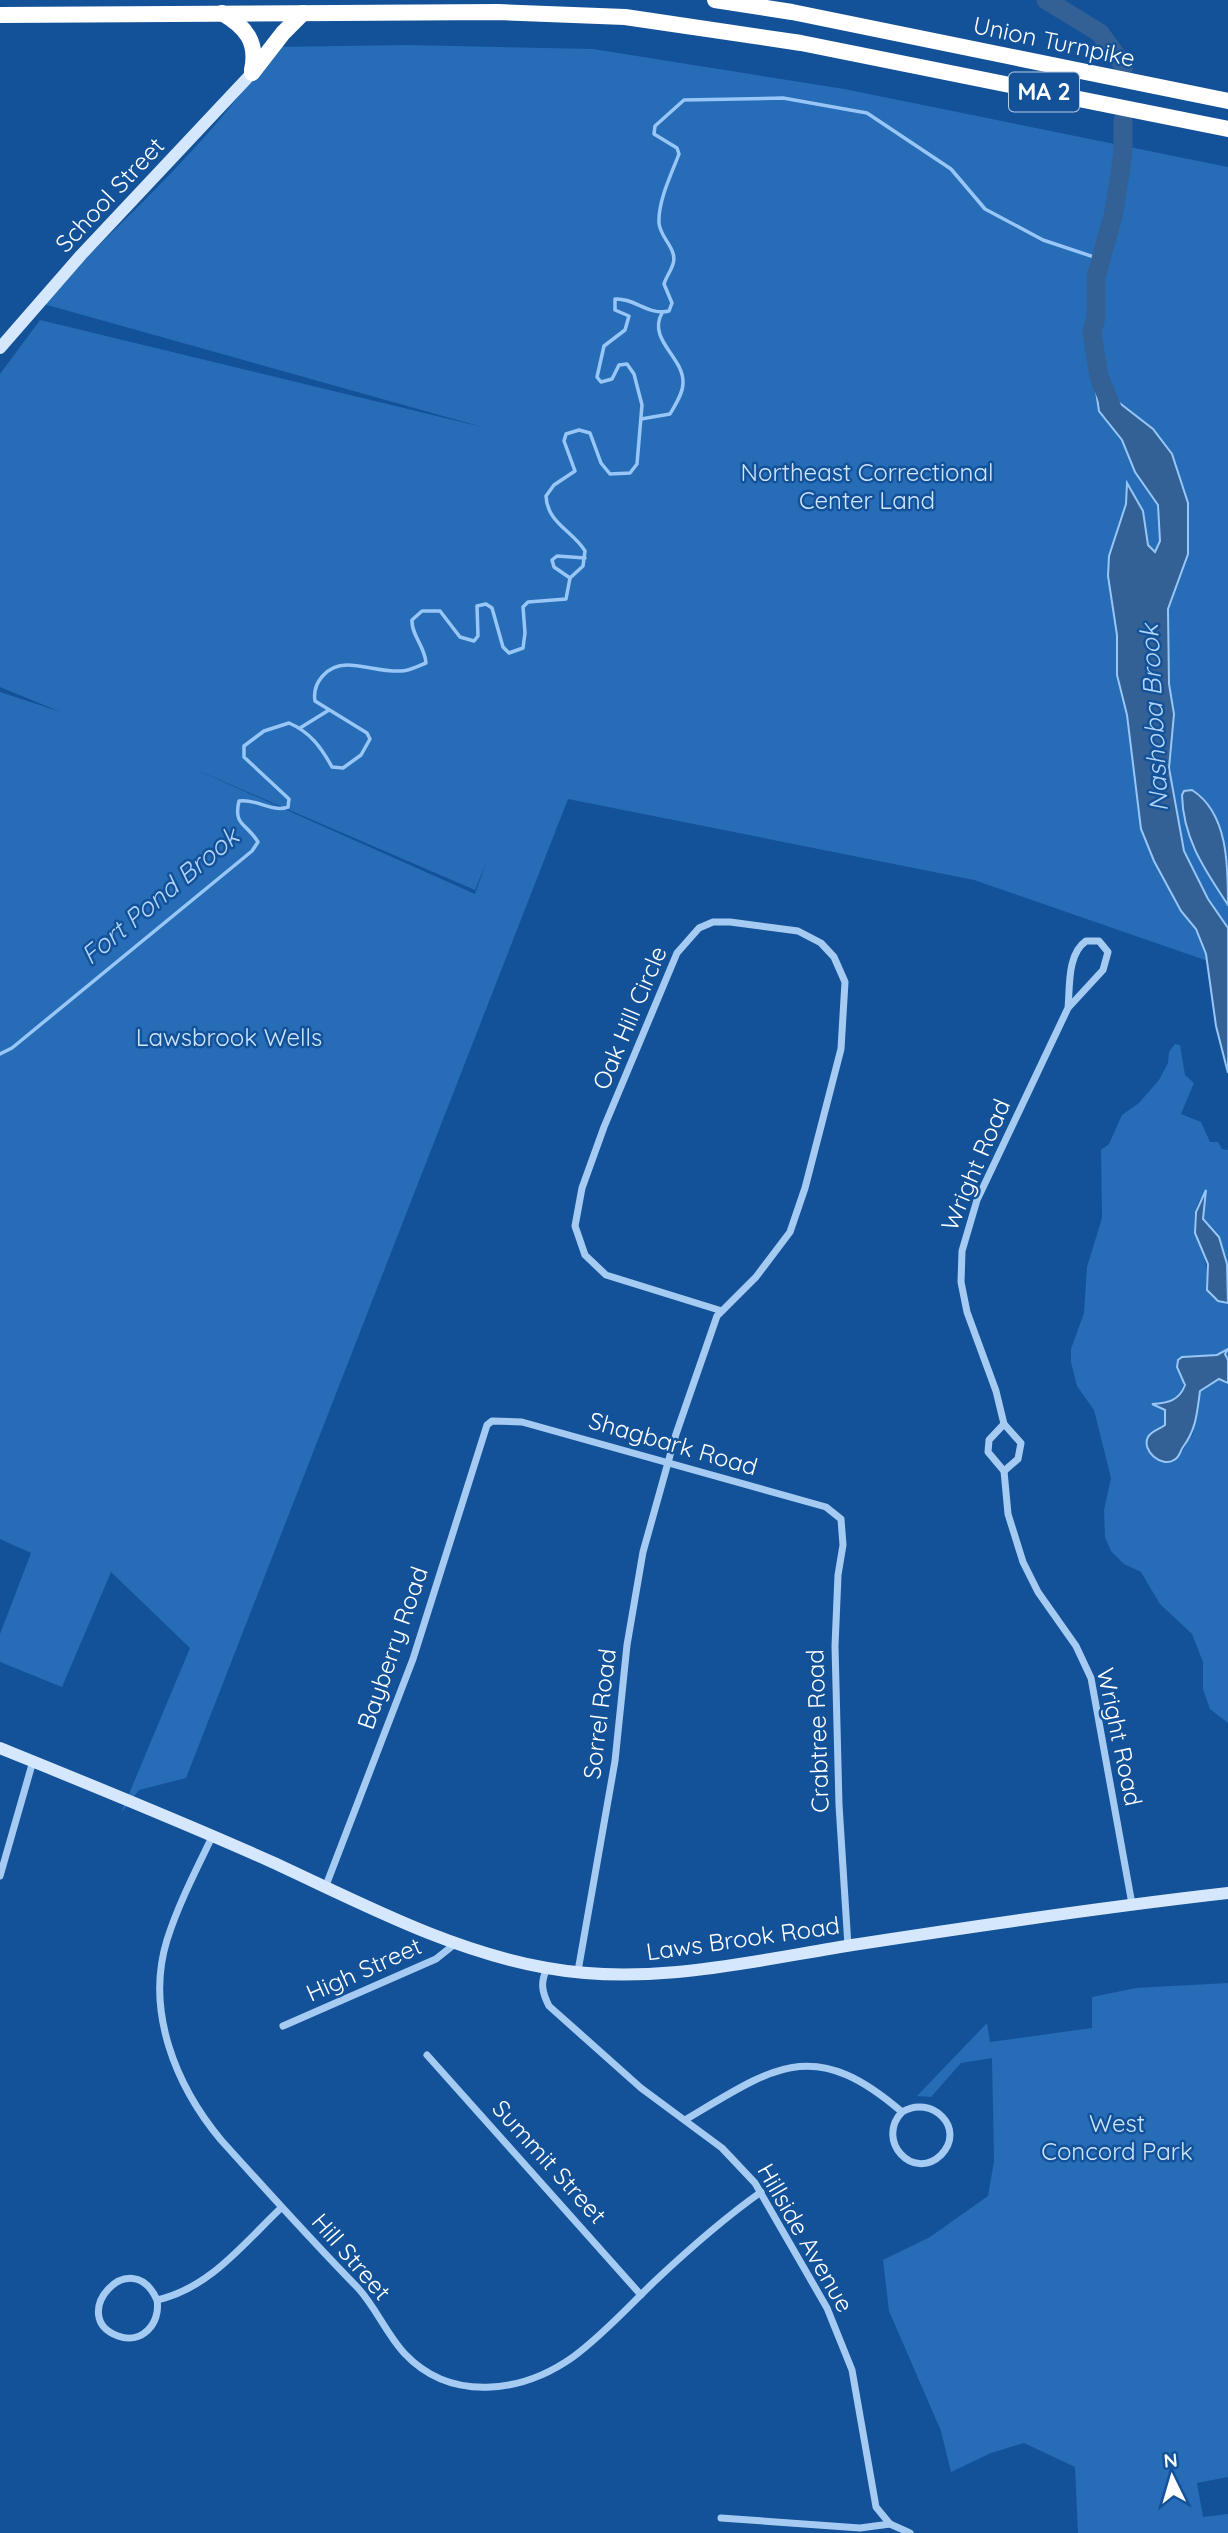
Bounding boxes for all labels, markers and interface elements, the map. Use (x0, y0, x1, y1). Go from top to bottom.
street label: Union Turnpike (970, 9, 1138, 73)
road number: MA 2 (1009, 72, 1079, 111)
street label: School Street (48, 131, 170, 258)
park label: Northeast Correctional Center Land (741, 457, 993, 515)
water label: Nashoba Brook (1132, 621, 1175, 813)
water label: Fort Pond Brook (74, 818, 247, 971)
street label: Oak Hill Circle (585, 941, 673, 1094)
park label: Lawsbrook Wells (136, 1022, 322, 1052)
street label: Wright Road (934, 1094, 1016, 1235)
street label: Shagbark Road (586, 1405, 761, 1481)
street label: Bayberry Road (350, 1562, 434, 1733)
street label: Sorrel Road (576, 1647, 622, 1781)
street label: Crabtree Road (799, 1649, 835, 1813)
street label: Wright Road (1091, 1665, 1149, 1809)
street label: Laws Brook Road (644, 1910, 842, 1966)
street label: High Street (301, 1930, 426, 2008)
street label: Summit Street (486, 2093, 613, 2229)
park label: West Concord Park (1041, 2108, 1193, 2166)
street label: Hillside Avenue (751, 2158, 861, 2317)
street label: Hill Street (306, 2207, 398, 2306)
north arrow (1137, 2442, 1207, 2512)
text: N (1163, 2448, 1179, 2473)

